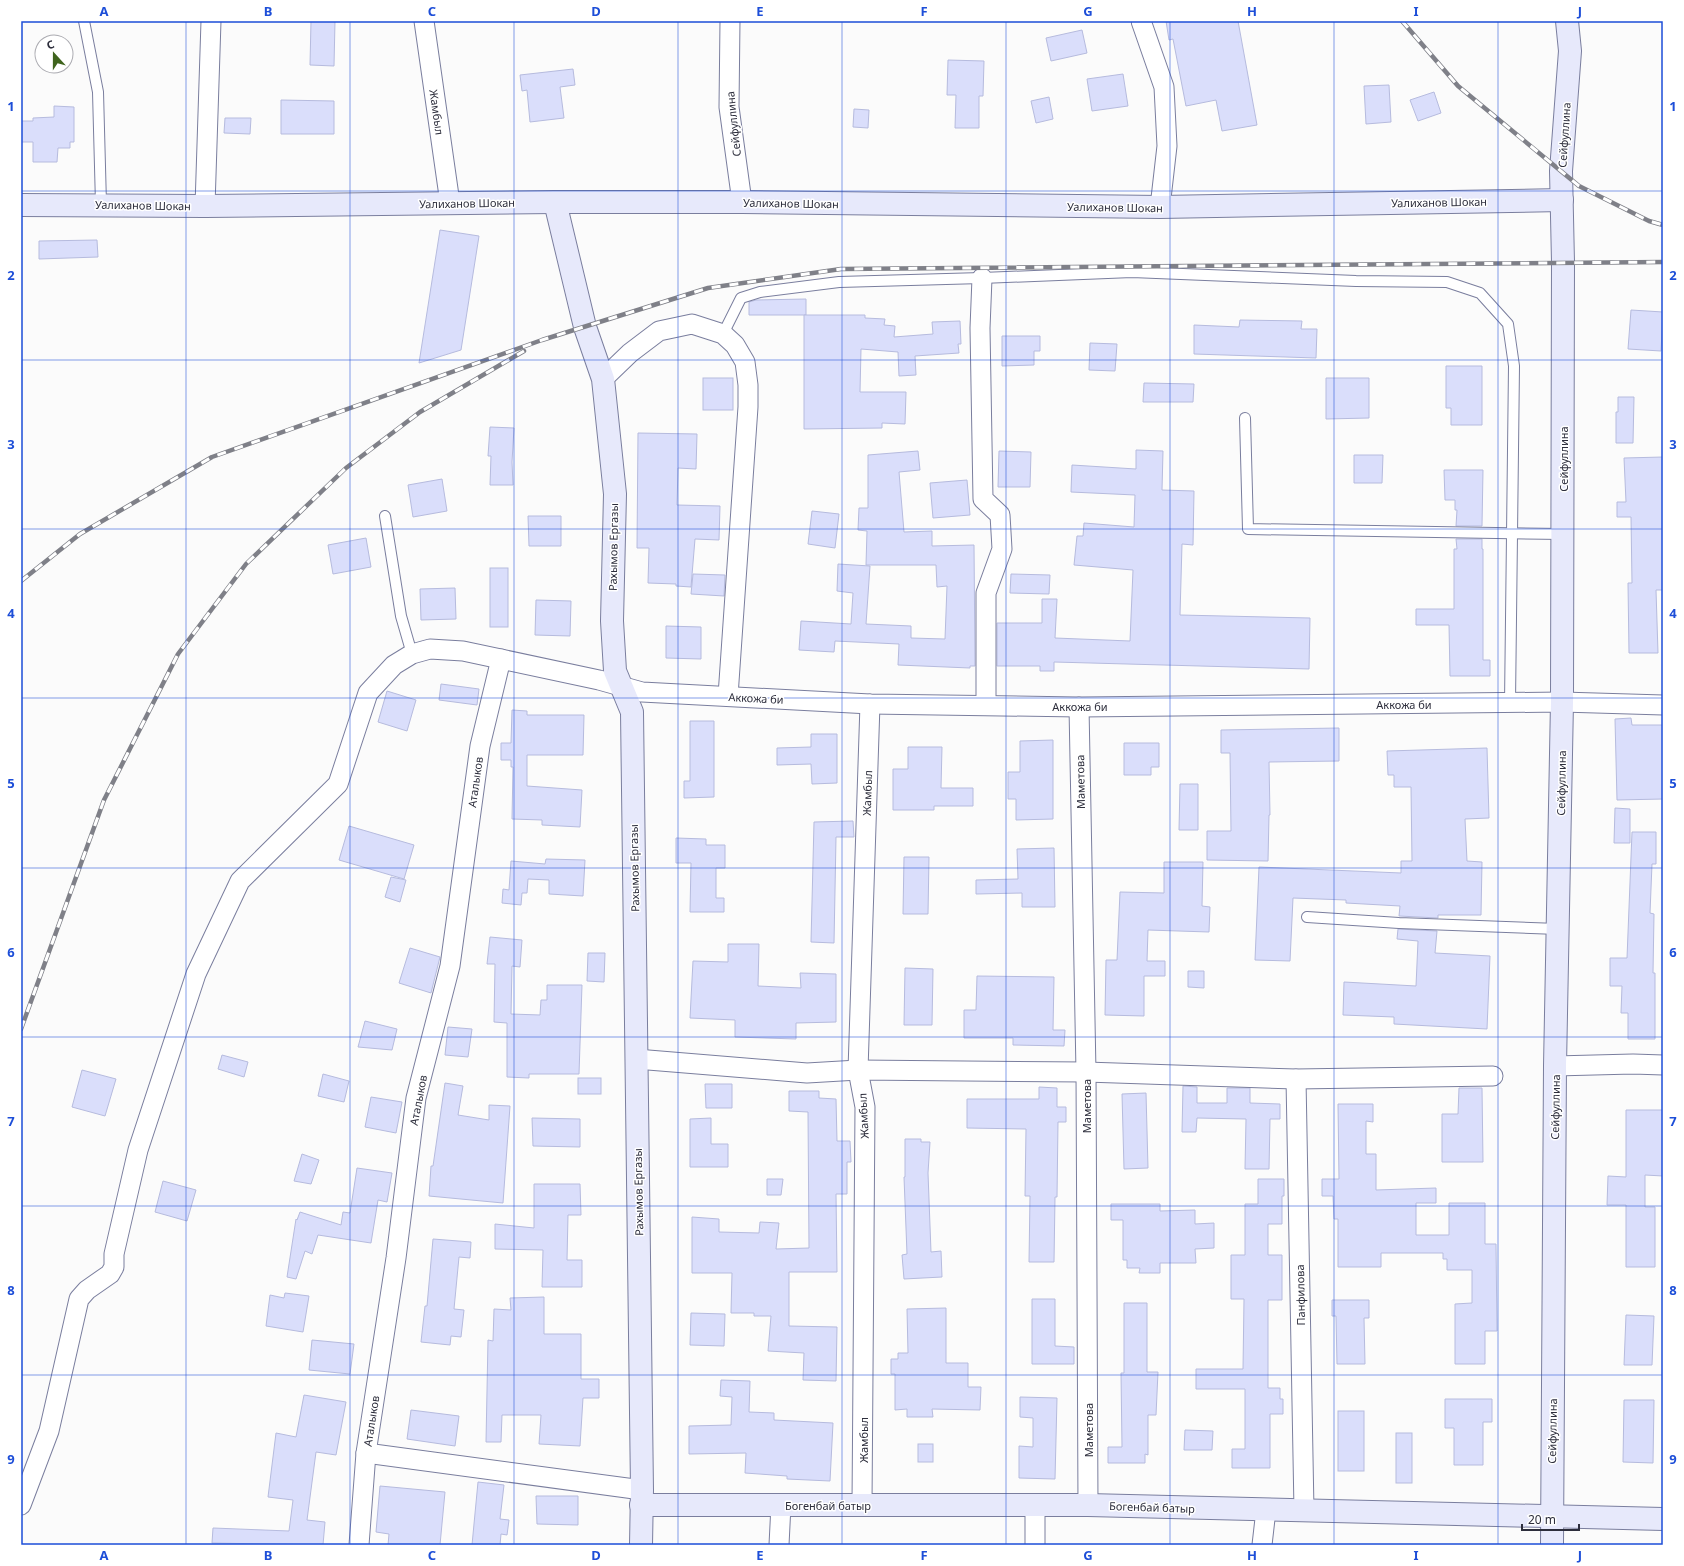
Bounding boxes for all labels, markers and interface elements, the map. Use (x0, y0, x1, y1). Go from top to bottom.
text: A (100, 2, 109, 20)
text: B (264, 2, 272, 20)
text: C (428, 2, 436, 20)
text: D (591, 2, 601, 20)
text: E (756, 2, 764, 20)
text: F (920, 2, 928, 20)
text: G (1083, 2, 1093, 20)
text: H (1247, 2, 1257, 20)
text: I (1413, 2, 1419, 20)
text: J (1577, 2, 1582, 20)
north arrow (34, 34, 74, 74)
text: С (44, 36, 56, 52)
street label: Жамбыл (426, 88, 448, 136)
street label: Сейфуллина (722, 91, 744, 157)
text: 1 (7, 97, 15, 115)
text: 1 (1669, 97, 1677, 115)
street label: Сейфуллина (1554, 102, 1574, 168)
street label: Уалиханов Шокан (1391, 194, 1487, 210)
street label: Уалиханов Шокан (419, 195, 515, 211)
street label: Уалиханов Шокан (743, 195, 839, 211)
street label: Уалиханов Шокан (95, 197, 191, 213)
street label: Уалиханов Шокан (1067, 199, 1163, 215)
text: 2 (7, 266, 15, 284)
text: 2 (1669, 266, 1677, 284)
street label: Сейфуллина (1556, 426, 1571, 492)
text: 3 (7, 435, 15, 453)
text: 3 (1669, 435, 1677, 453)
street label: Рахымов Ергазы (605, 503, 621, 591)
text: 4 (7, 604, 15, 622)
text: 4 (1669, 604, 1677, 622)
street label: Аккожа би (728, 689, 784, 707)
street label: Аккожа би (1376, 697, 1432, 712)
street label: Аккожа би (1052, 699, 1108, 714)
street label: Сейфуллина (1553, 750, 1569, 816)
street label: Маметова (1072, 755, 1088, 809)
street label: Аталыков (464, 756, 486, 808)
street label: Жамбыл (859, 770, 875, 816)
text: 5 (7, 774, 15, 792)
text: 5 (1669, 774, 1677, 792)
street label: Рахымов Ергазы (626, 824, 642, 912)
text: 6 (7, 943, 15, 961)
text: 6 (1669, 943, 1677, 961)
street label: Аталыков (406, 1073, 430, 1127)
street label: Сейфуллина (1547, 1074, 1563, 1140)
street label: Маметова (1079, 1079, 1094, 1133)
street label: Жамбыл (854, 1093, 872, 1139)
text: 7 (7, 1112, 15, 1130)
text: 7 (1669, 1112, 1677, 1130)
street label: Рахымов Ергазы (630, 1148, 646, 1236)
street label: Панфилова (1292, 1264, 1308, 1326)
text: 8 (7, 1281, 15, 1299)
text: 8 (1669, 1281, 1677, 1299)
street label: Аталыков (360, 1395, 382, 1447)
street label: Сейфуллина (1544, 1398, 1560, 1464)
street label: Маметова (1081, 1403, 1096, 1457)
street label: Жамбыл (856, 1417, 871, 1463)
text: 9 (7, 1450, 15, 1468)
text: 9 (1669, 1450, 1677, 1468)
street label: Богенбай батыр (785, 1498, 871, 1513)
street label: Богенбай батыр (1109, 1498, 1195, 1516)
scale bar (1522, 1506, 1579, 1532)
text: 20 m (1528, 1511, 1556, 1528)
text: A (100, 1546, 109, 1564)
text: B (264, 1546, 272, 1564)
text: C (428, 1546, 436, 1564)
text: D (591, 1546, 601, 1564)
text: E (756, 1546, 764, 1564)
text: F (920, 1546, 928, 1564)
text: G (1083, 1546, 1093, 1564)
text: H (1247, 1546, 1257, 1564)
text: I (1413, 1546, 1419, 1564)
text: J (1577, 1546, 1582, 1564)

